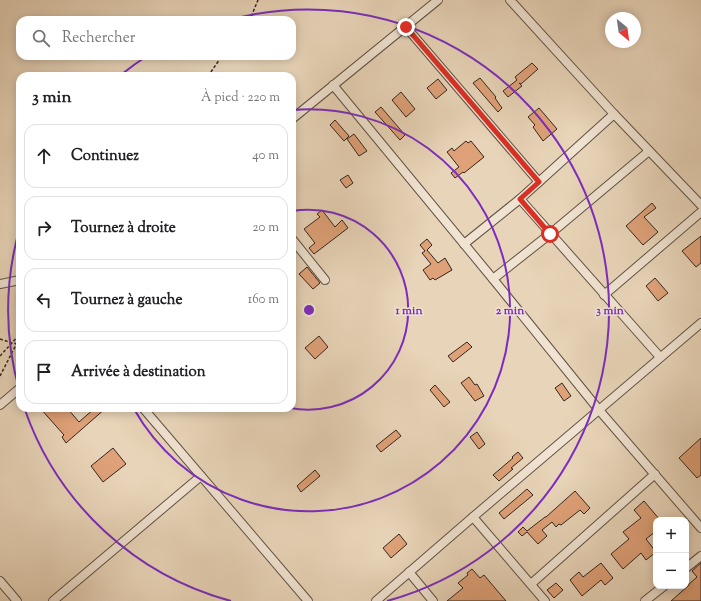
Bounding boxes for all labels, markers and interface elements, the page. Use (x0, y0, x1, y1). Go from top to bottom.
north arrow (605, 12, 641, 48)
search box (16, 16, 296, 60)
route end (397, 18, 415, 36)
icon: search (30, 27, 52, 49)
text: Rechercher (62, 28, 135, 49)
text: 3 min (32, 86, 71, 110)
text: À pied · 220 m (201, 89, 280, 107)
icon: ahead (33, 145, 55, 167)
text: Continuez (71, 146, 139, 167)
text: 40 m (252, 147, 279, 165)
icon: right (33, 217, 55, 239)
text: Tournez à droite (71, 218, 176, 239)
text: 20 m (253, 219, 279, 237)
route start (541, 225, 559, 243)
icon: left (33, 289, 55, 311)
text: Tournez à gauche (71, 290, 182, 311)
text: 160 m (248, 291, 279, 309)
text: 1 min (394, 302, 423, 320)
text: 2 min (496, 302, 525, 320)
text: 3 min (596, 302, 625, 320)
centre of rings (302, 303, 316, 317)
icon: arrive (33, 361, 55, 383)
text: Arrivée à destination (71, 362, 206, 383)
map controls (653, 517, 689, 589)
button: + (653, 517, 689, 553)
button: − (653, 553, 689, 589)

